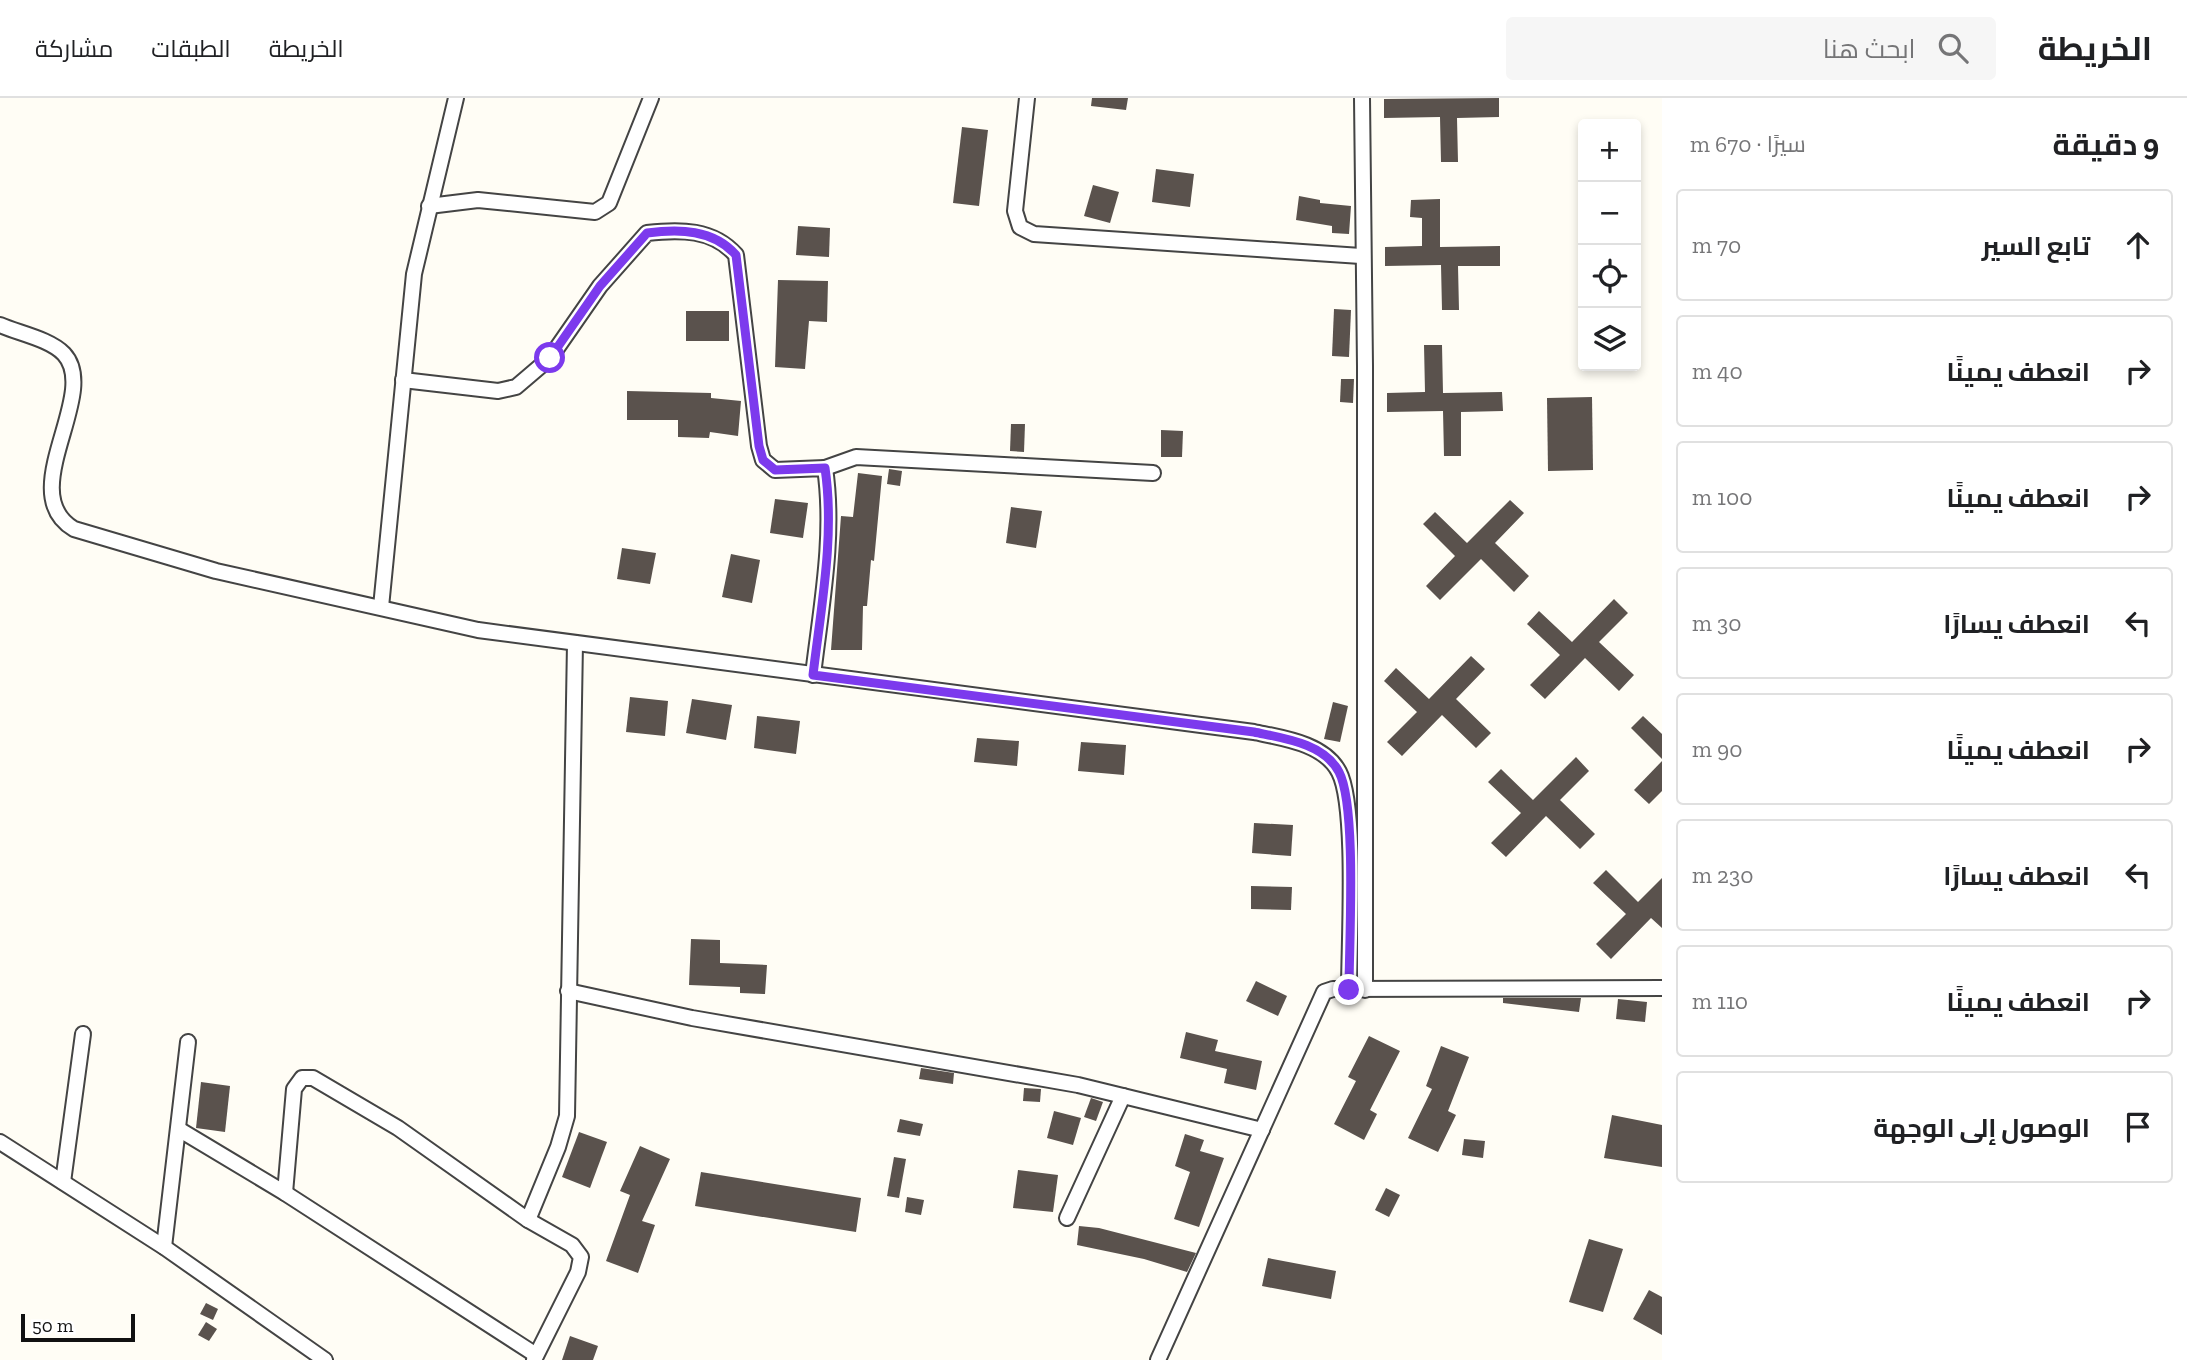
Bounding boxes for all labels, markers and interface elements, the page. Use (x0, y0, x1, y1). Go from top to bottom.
search box (1506, 17, 1996, 80)
icon: search (1934, 29, 1972, 67)
text: الخريطة (2038, 29, 2152, 68)
text: ابحث هنا (1823, 33, 1916, 65)
text: مشاركة (35, 34, 113, 63)
text: الطبقات (151, 34, 231, 63)
text: الخريطة (269, 34, 344, 63)
map controls (1578, 119, 1641, 371)
button: + (1578, 119, 1641, 182)
text: 9 دقيقة (2053, 127, 2159, 163)
text: سيرًا · 670 m (1690, 130, 1806, 158)
button: − (1578, 182, 1641, 245)
icon: ahead (2119, 226, 2157, 264)
text: تابع السير (1982, 230, 2090, 262)
text: 70 m (1692, 231, 1741, 259)
button: locate (1578, 245, 1641, 308)
button: layers (1578, 308, 1641, 371)
route start (534, 342, 565, 373)
icon: right (2119, 352, 2157, 390)
text: انعطف يمينًا (1947, 356, 2090, 388)
text: 40 m (1692, 357, 1743, 385)
icon: right (2119, 478, 2157, 516)
text: انعطف يمينًا (1947, 482, 2090, 514)
text: 100 m (1692, 483, 1752, 511)
icon: left (2119, 604, 2157, 642)
text: انعطف يسارًا (1943, 608, 2090, 640)
text: 30 m (1692, 609, 1742, 637)
icon: right (2119, 730, 2157, 768)
text: انعطف يمينًا (1947, 734, 2090, 766)
text: 90 m (1692, 735, 1743, 763)
icon: left (2119, 856, 2157, 894)
text: انعطف يسارًا (1943, 860, 2090, 892)
text: 230 m (1692, 861, 1753, 889)
route end (1333, 974, 1364, 1005)
icon: right (2119, 982, 2157, 1020)
text: انعطف يمينًا (1947, 986, 2090, 1018)
text: 110 m (1692, 987, 1748, 1015)
icon: arrive (2119, 1108, 2157, 1146)
text: الوصول إلى الوجهة (1873, 1112, 2090, 1144)
scale bar (21, 1311, 135, 1343)
text: 50 m (32, 1314, 73, 1337)

